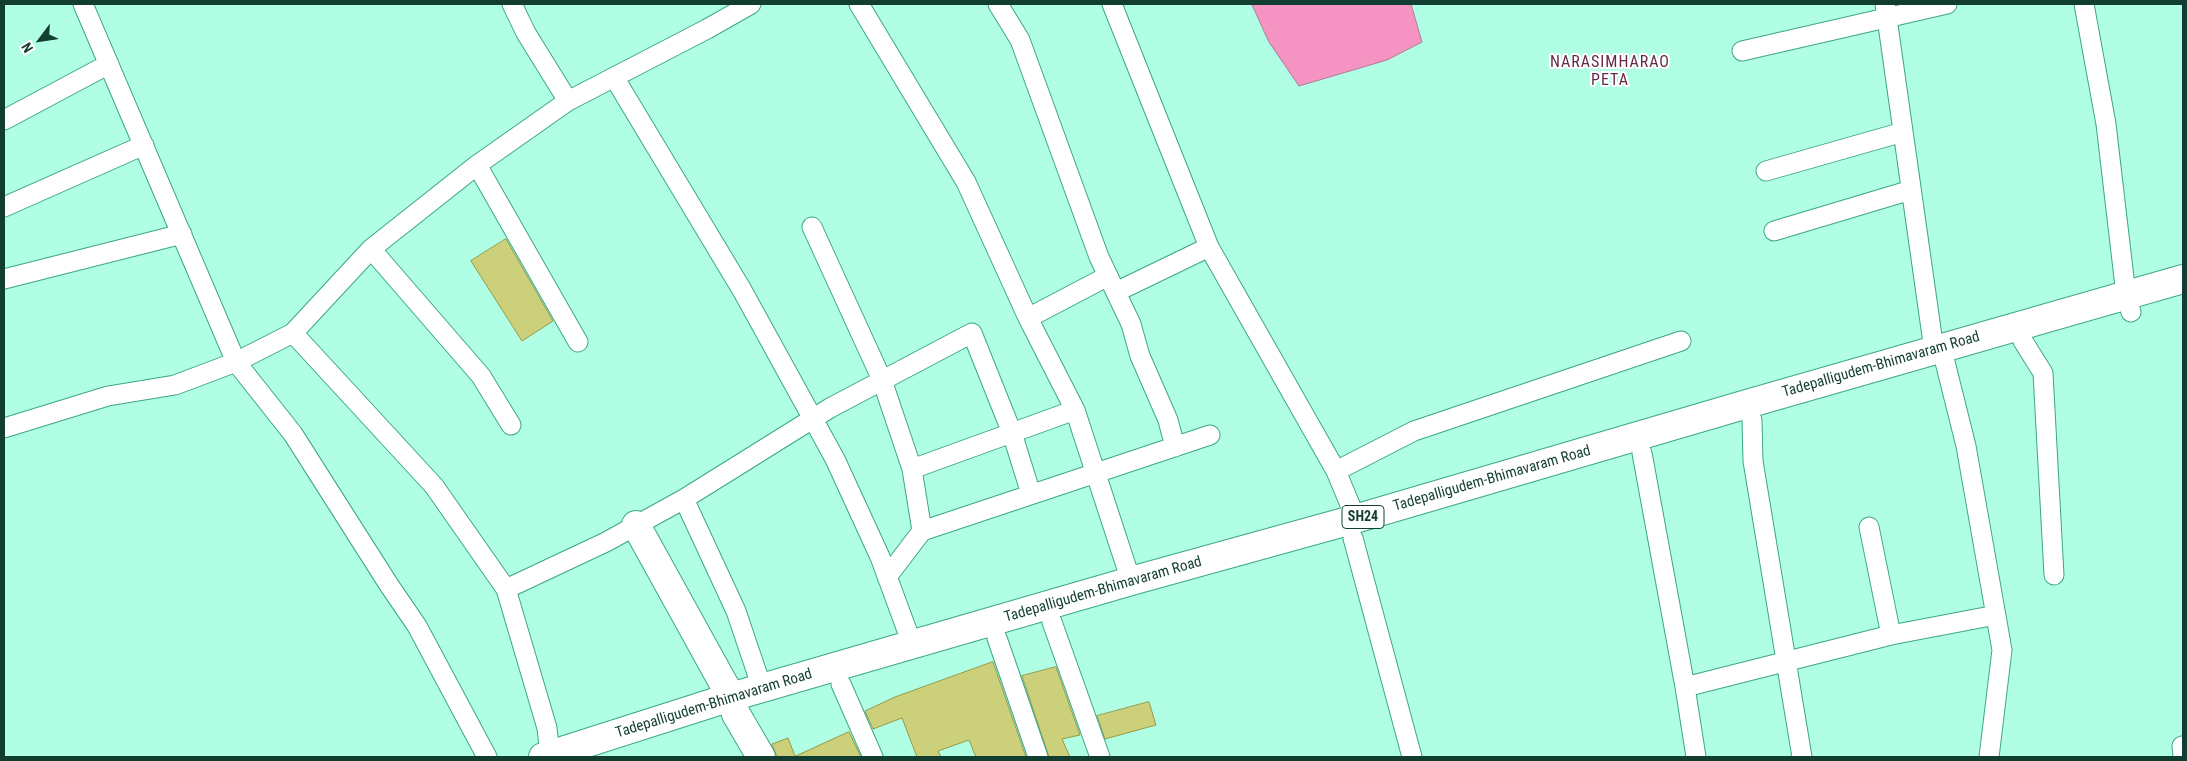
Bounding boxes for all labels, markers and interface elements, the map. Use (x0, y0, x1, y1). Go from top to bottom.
north arrow (15, 15, 65, 65)
text: N (18, 40, 36, 56)
district label: NARASIMHARAO PETA (1549, 53, 1671, 91)
street label: Tadepalligudem-Bhimavaram Road (1780, 328, 1982, 402)
street label: Tadepalligudem-Bhimavaram Road (1391, 442, 1593, 516)
road number: SH24 (1342, 506, 1384, 528)
street label: Tadepalligudem-Bhimavaram Road (1002, 553, 1204, 627)
street label: Tadepalligudem-Bhimavaram Road (613, 665, 815, 743)

